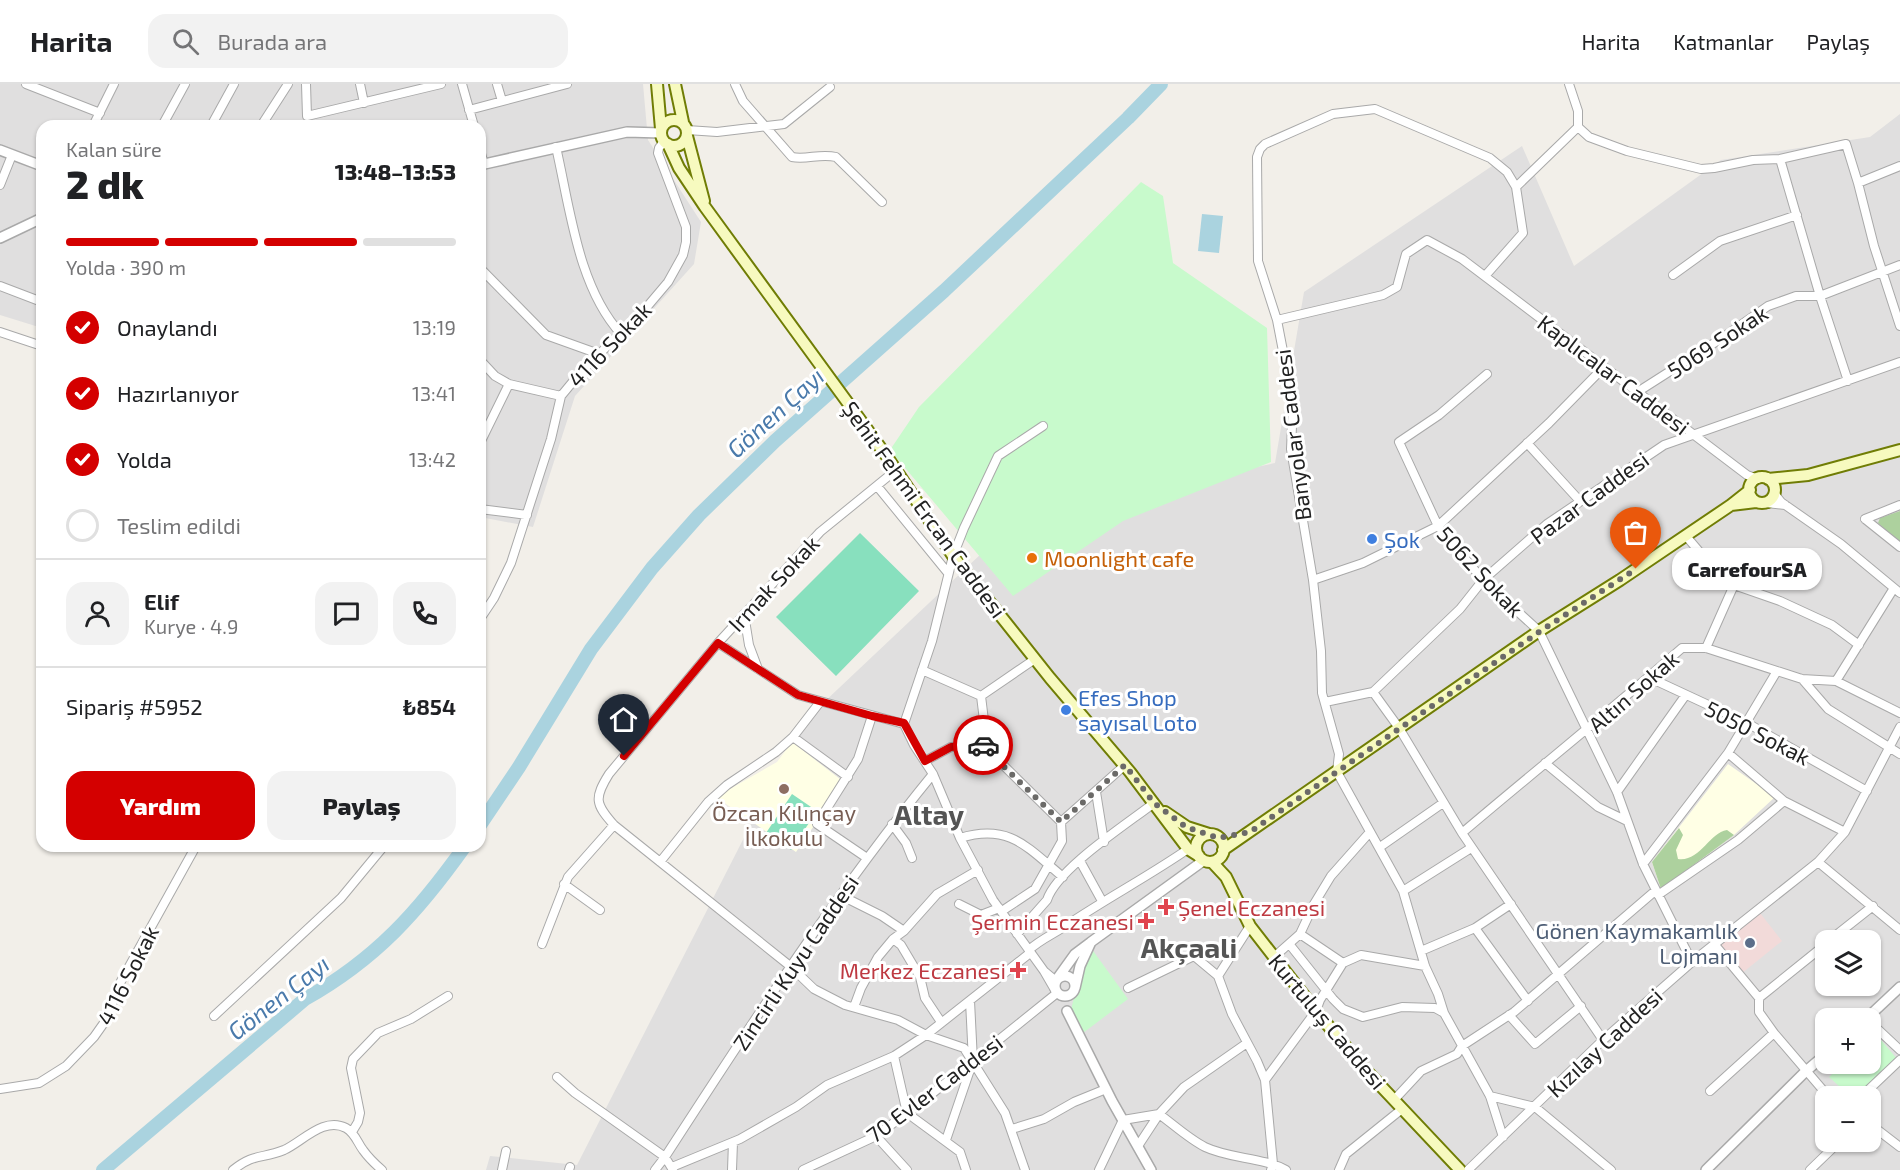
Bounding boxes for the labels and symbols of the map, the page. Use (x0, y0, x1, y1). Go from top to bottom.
street label: 4116 Sokak (562, 296, 656, 392)
street label: 5069 Sokak (1662, 299, 1772, 383)
street label: Kaplıcalar Caddesi (1533, 309, 1695, 439)
street label: Banyolar Caddesi (1269, 348, 1315, 522)
water label: Gönen Çayı (720, 361, 830, 464)
street label: Şehit Fehmi Ercan Caddesi (836, 396, 1012, 623)
street label: Pazar Caddesi (1525, 445, 1653, 549)
pin (1610, 507, 1661, 569)
street label: 5062 Sokak (1433, 520, 1529, 622)
place label: Şok (1384, 526, 1420, 554)
street label: Irmak Sokak (722, 530, 824, 636)
marker: Şok (1365, 532, 1379, 546)
place label: Moonlight cafe (1044, 545, 1194, 571)
callout: CarrefourSA (1672, 548, 1822, 590)
marker: Moonlight cafe (1025, 551, 1039, 565)
street label: Altın Sokak (1583, 645, 1683, 737)
place label: Efes Shop sayısal Loto (1078, 684, 1197, 735)
pin (598, 694, 649, 756)
street label: 5050 Sokak (1701, 694, 1815, 770)
marker: Efes Shop sayısal Loto (1059, 703, 1073, 717)
courier (953, 715, 1013, 775)
marker: Özcan Kılınçay İlkokulu (777, 782, 791, 796)
district label: Altay (894, 797, 964, 831)
place label: Özcan Kılınçay İlkokulu (712, 799, 856, 850)
street label: Zincirli Kuyu Caddesi (727, 870, 863, 1054)
place label: Şenel Eczanesi (1178, 894, 1325, 922)
marker: Şenel Eczanesi (1159, 900, 1173, 914)
place label: Şermin Eczanesi (971, 908, 1134, 936)
marker: Şermin Eczanesi (1139, 914, 1153, 928)
place label: Gönen Kaymakamlık Lojmanı (1536, 917, 1738, 969)
street label: 4116 Sokak (91, 921, 163, 1029)
district label: Akçaali (1141, 930, 1237, 965)
marker: Gönen Kaymakamlık Lojmanı (1743, 936, 1757, 950)
water label: Gönen Çayı (222, 948, 335, 1046)
street label: Kurtuluş Caddesi (1262, 948, 1392, 1095)
place label: Merkez Eczanesi (840, 957, 1006, 983)
marker: Merkez Eczanesi (1011, 963, 1025, 977)
street label: Kızılay Caddesi (1541, 982, 1667, 1102)
street label: 70 Evler Caddesi (861, 1028, 1007, 1148)

